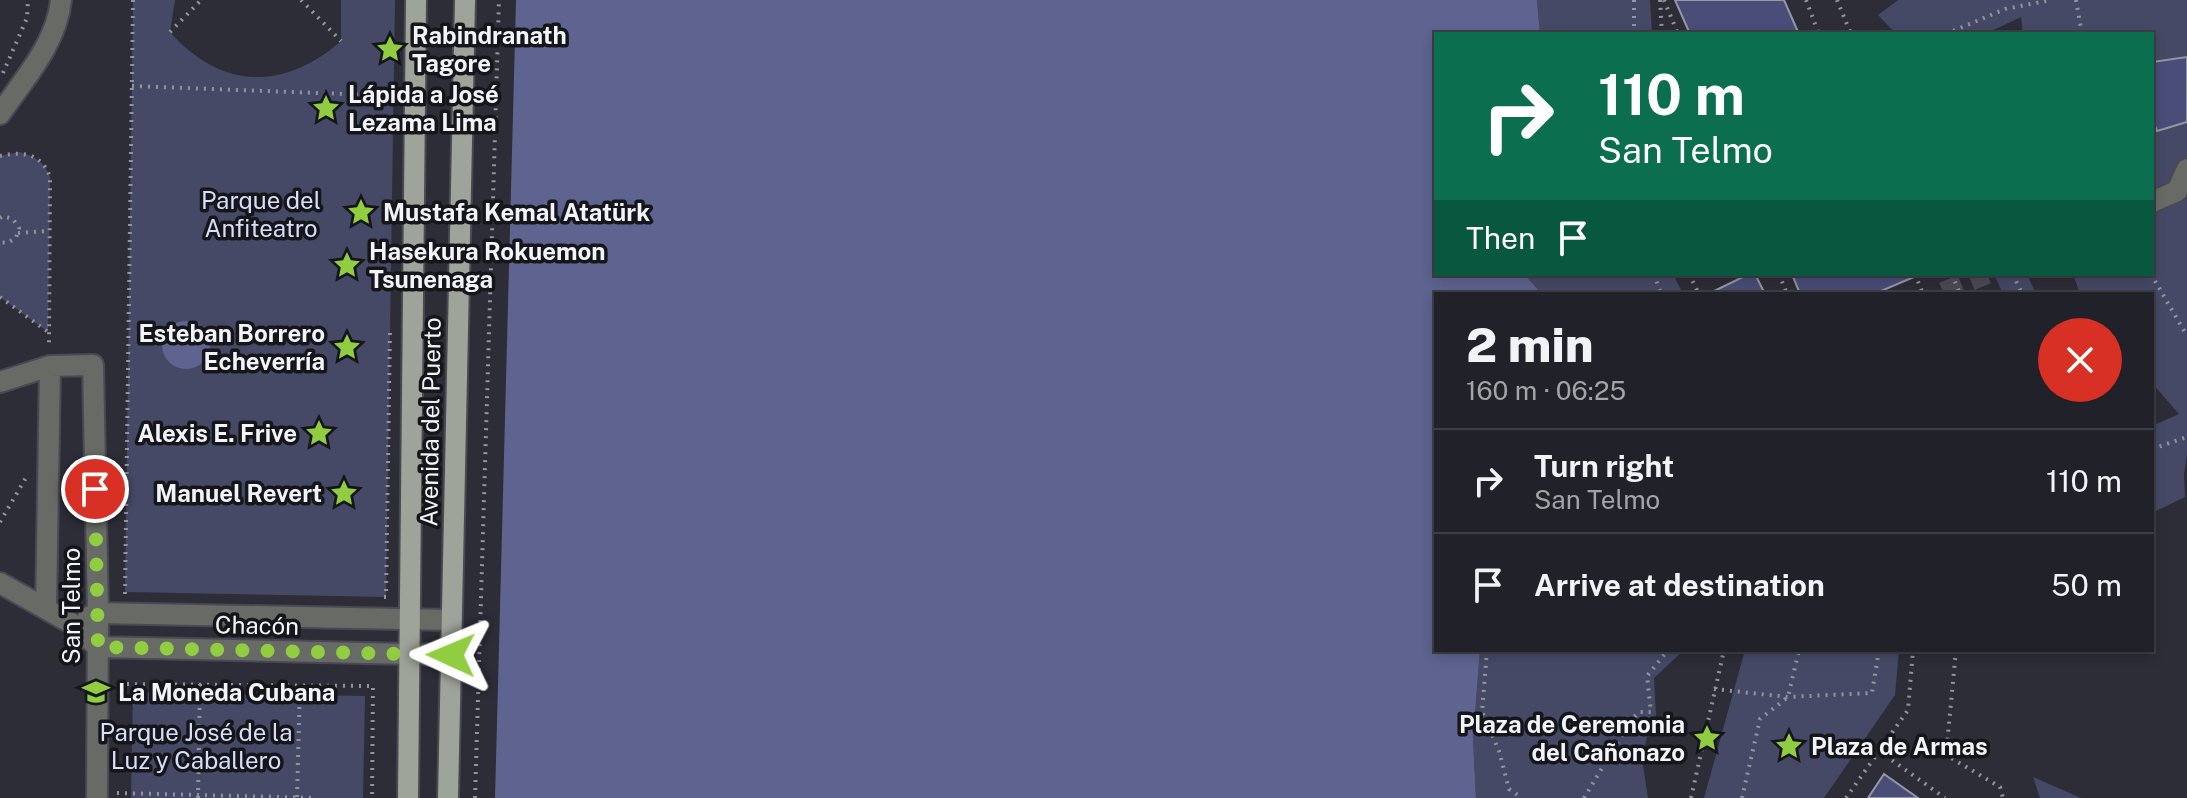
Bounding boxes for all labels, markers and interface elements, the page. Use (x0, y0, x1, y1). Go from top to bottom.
place label: Rabindranath Tagore (412, 21, 567, 77)
place icon: Rabindranath Tagore (375, 34, 405, 64)
text: 110 m (1598, 62, 1745, 128)
icon: right (1466, 64, 1570, 168)
place label: Lápida a José Lezama Lima (348, 80, 499, 136)
place icon: Lápida a José Lezama Lima (311, 93, 341, 123)
text: San Telmo (1598, 129, 1773, 171)
park label: Parque del Anfiteatro (201, 186, 321, 242)
place icon: Mustafa Kemal Atatürk (346, 197, 376, 227)
place label: Mustafa Kemal Atatürk (383, 198, 650, 226)
icon: arrive (1551, 216, 1595, 260)
text: Then (1466, 220, 1535, 256)
place label: Hasekura Rokuemon Tsunenaga (369, 237, 606, 293)
place icon: Hasekura Rokuemon Tsunenaga (332, 250, 362, 280)
text: 2 min (1466, 316, 1594, 373)
street label: Avenida del Puerto (414, 317, 446, 527)
button: close (2038, 318, 2122, 402)
place label: Esteban Borrero Echeverría (138, 319, 325, 375)
place icon: Esteban Borrero Echeverría (332, 332, 362, 362)
text: 160 m · 06:25 (1466, 375, 1626, 406)
place icon: Alexis E. Frive (304, 418, 334, 448)
place label: Alexis E. Frive (137, 419, 297, 447)
text: Turn right (1534, 448, 1674, 484)
pin (61, 455, 129, 523)
icon: right (1466, 459, 1510, 503)
text: 110 m (2046, 463, 2122, 499)
icon: arrive (73, 467, 117, 511)
place icon: Manuel Revert (329, 478, 359, 508)
place label: Manuel Revert (155, 479, 322, 507)
text: San Telmo (1534, 484, 1660, 515)
street label: San Telmo (57, 548, 85, 664)
icon: arrive (1466, 563, 1510, 607)
text: Arrive at destination (1534, 567, 1825, 603)
text: 50 m (2051, 567, 2122, 603)
street label: Chacón (215, 610, 299, 640)
position arrow (409, 613, 493, 697)
school or university icon: La Moneda Cubana (81, 677, 111, 707)
place label: La Moneda Cubana (118, 678, 335, 706)
place label: Plaza de Ceremonia del Cañonazo (1459, 710, 1685, 766)
park label: Parque José de la Luz y Caballero (100, 718, 292, 774)
place icon: Plaza de Ceremonia del Cañonazo (1692, 723, 1722, 753)
place icon: Plaza de Armas (1774, 731, 1804, 761)
place label: Plaza de Armas (1811, 732, 1988, 760)

